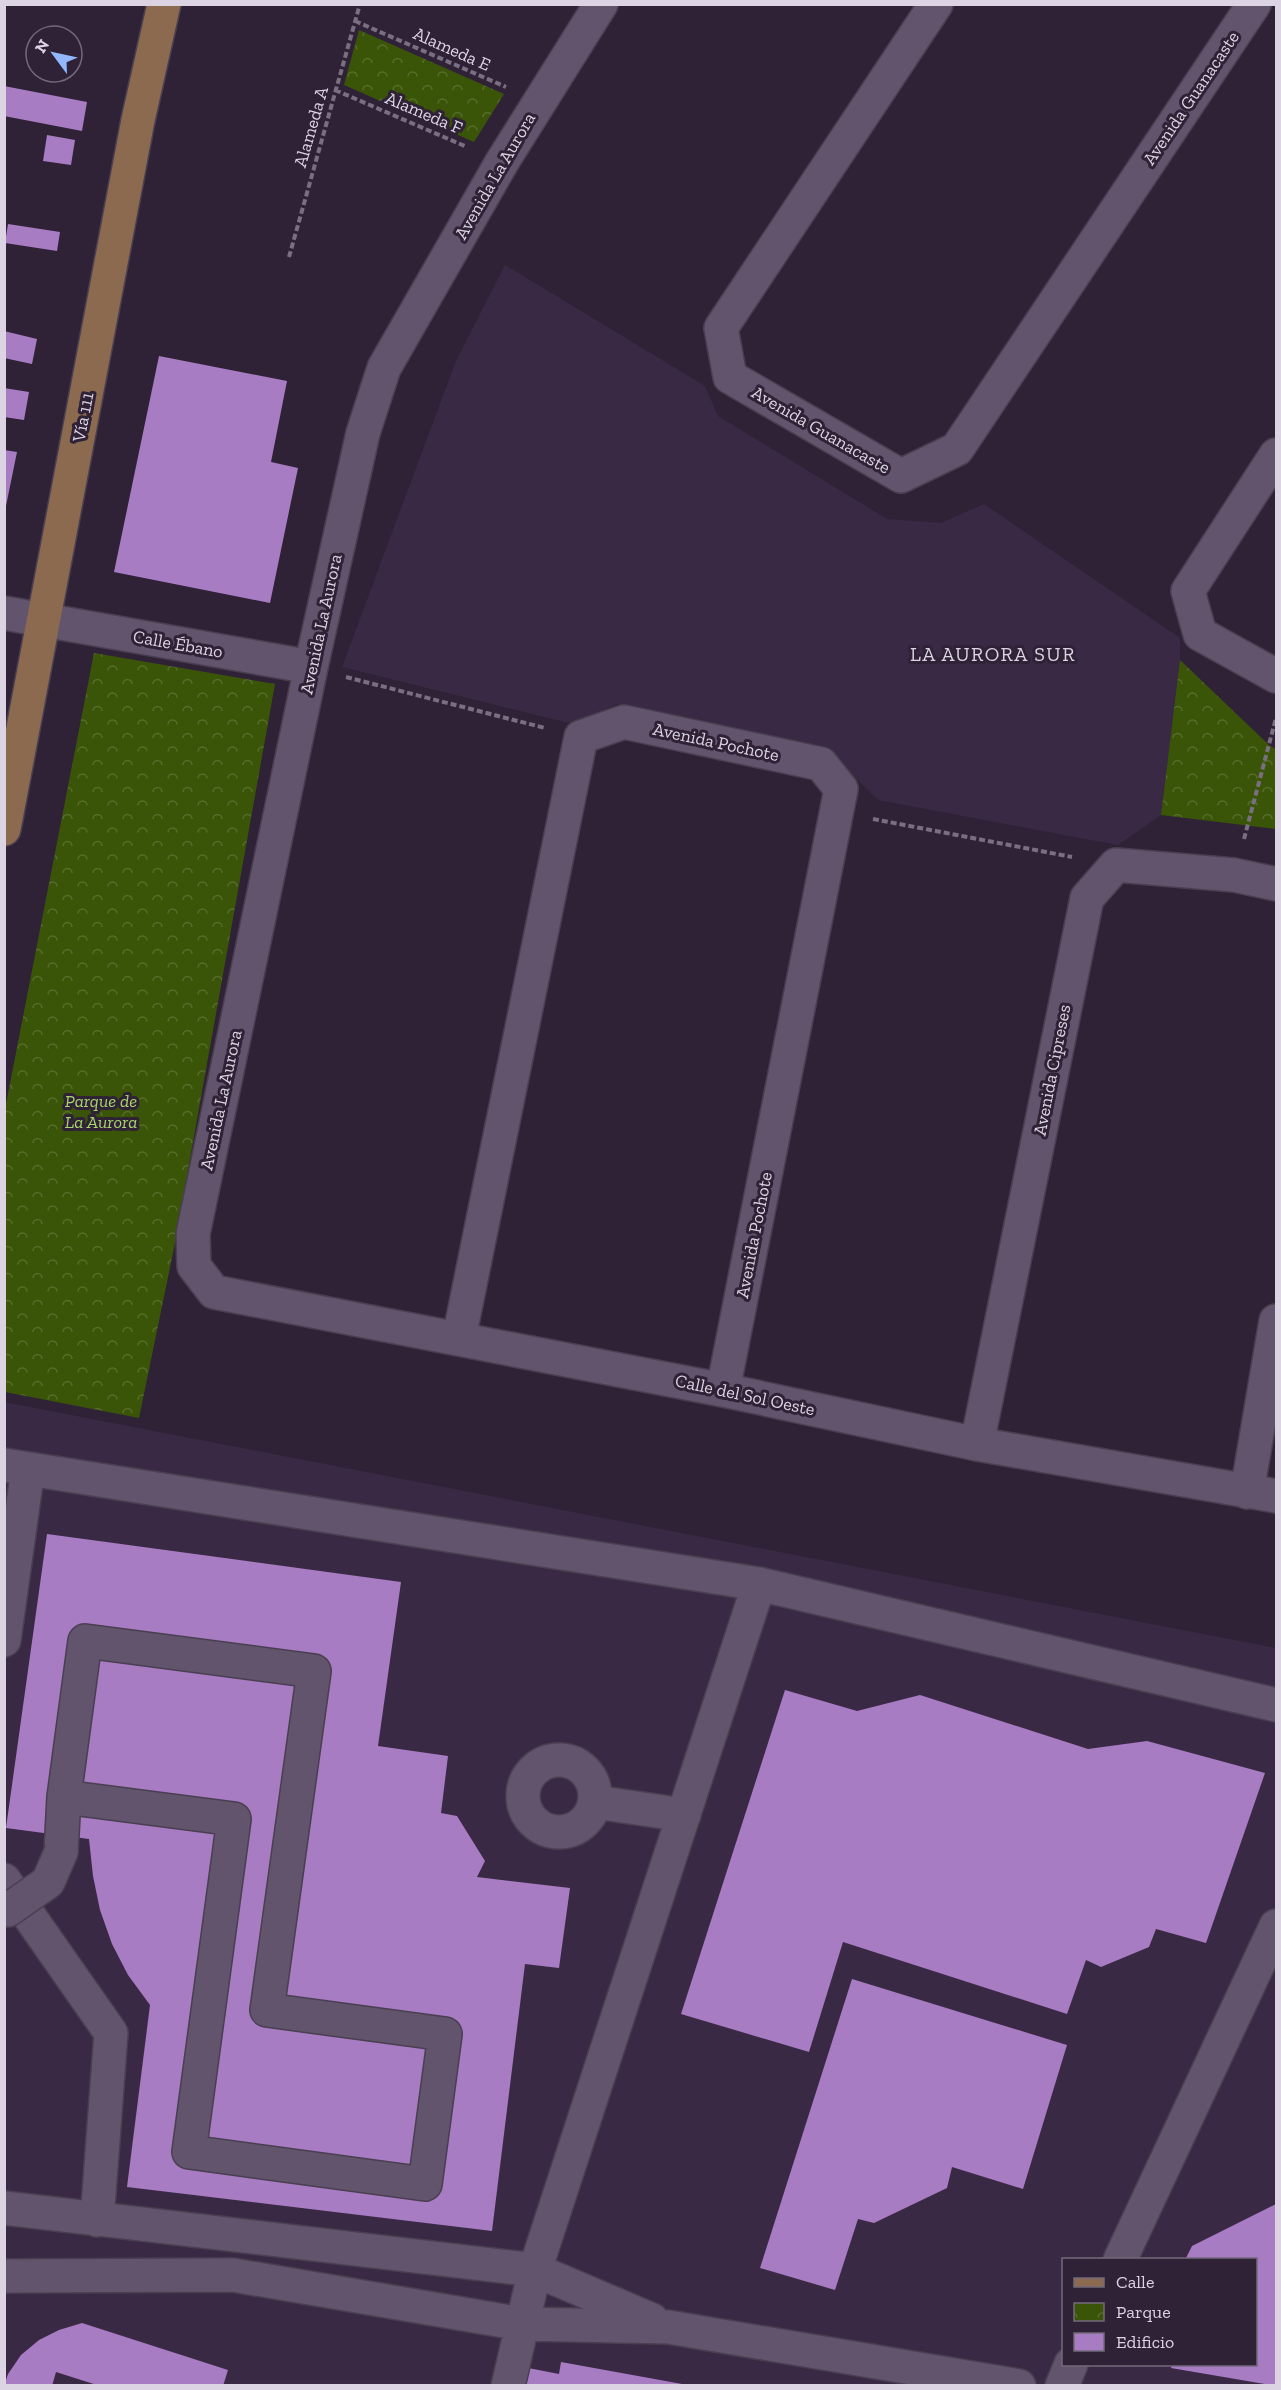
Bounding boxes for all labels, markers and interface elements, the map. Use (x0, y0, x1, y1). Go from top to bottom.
street label: Alameda E (410, 22, 494, 76)
north arrow (24, 24, 84, 84)
street label: Avenida Guanacaste (1138, 27, 1244, 169)
text: N (31, 36, 53, 56)
street label: Alameda A (289, 84, 333, 170)
street label: Alameda F (382, 87, 466, 139)
street label: Avenida La Aurora (450, 108, 540, 243)
street label: Avenida Guanacaste (748, 381, 894, 479)
street label: Vía 111 (67, 390, 99, 445)
street label: Avenida La Aurora (295, 552, 347, 696)
street label: Calle Ébano (131, 625, 225, 663)
district label: LA AURORA SUR (910, 642, 1076, 666)
street label: Avenida Pochote (651, 718, 781, 766)
street label: Avenida Cipreses (1029, 1003, 1076, 1137)
street label: Avenida La Aurora (195, 1028, 247, 1172)
park label: Parque de La Aurora (65, 1090, 137, 1133)
street label: Avenida Pochote (731, 1170, 777, 1300)
street label: Calle del Sol Oeste (673, 1369, 817, 1421)
legend (1062, 2258, 1257, 2366)
text: Calle (1116, 2271, 1154, 2293)
text: Parque (1116, 2301, 1171, 2323)
text: Edificio (1116, 2331, 1174, 2353)

